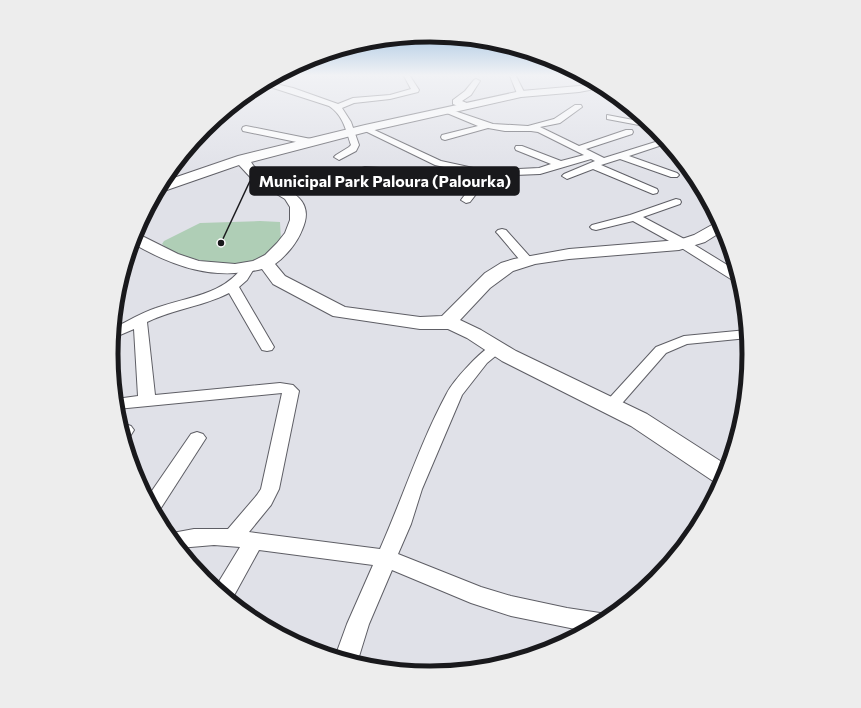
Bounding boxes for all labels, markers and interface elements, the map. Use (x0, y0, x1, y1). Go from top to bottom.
callout: Municipal Park Paloura (Palourka) (250, 167, 519, 195)
text: Municipal Park Paloura (Palourka) (259, 171, 511, 190)

